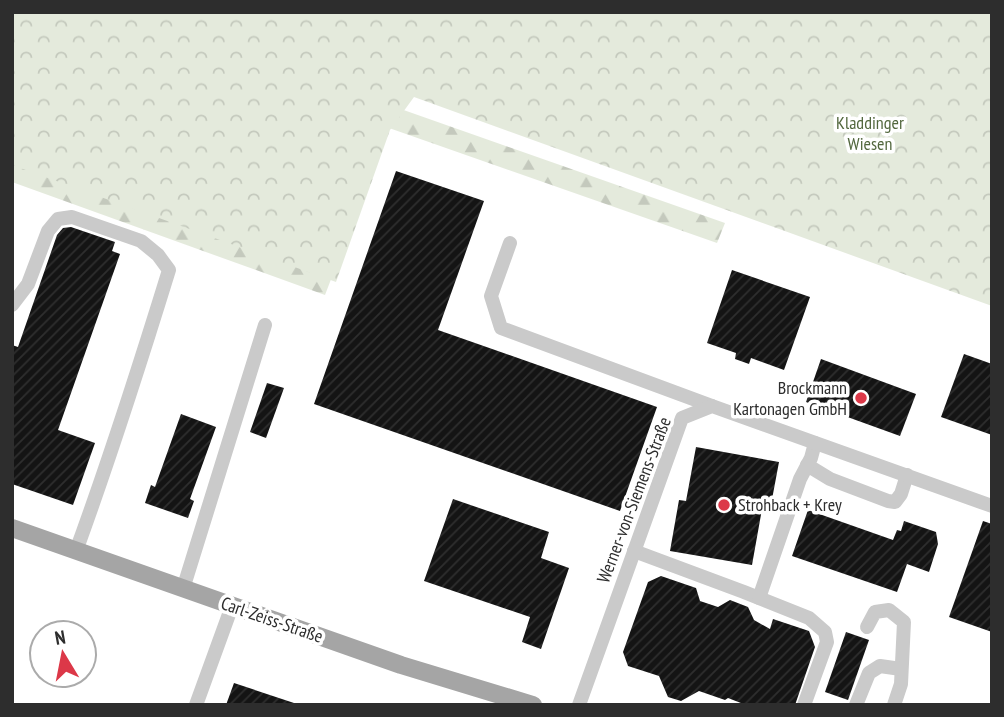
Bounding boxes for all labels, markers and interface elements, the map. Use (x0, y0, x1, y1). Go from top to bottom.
park label: Kladdinger Wiesen (836, 111, 904, 155)
place label: Brockmann Kartonagen GmbH (733, 376, 847, 420)
marker: Brockmann Kartonagen GmbH (853, 390, 869, 406)
street label: Werner-von-Siemens-Straße (591, 414, 676, 586)
place label: Strohback + Krey (738, 493, 842, 516)
marker: Strohback + Krey (716, 497, 732, 513)
street label: Carl-Zeiss-Straße (218, 591, 326, 648)
north arrow (28, 619, 98, 689)
text: N (53, 625, 67, 650)

